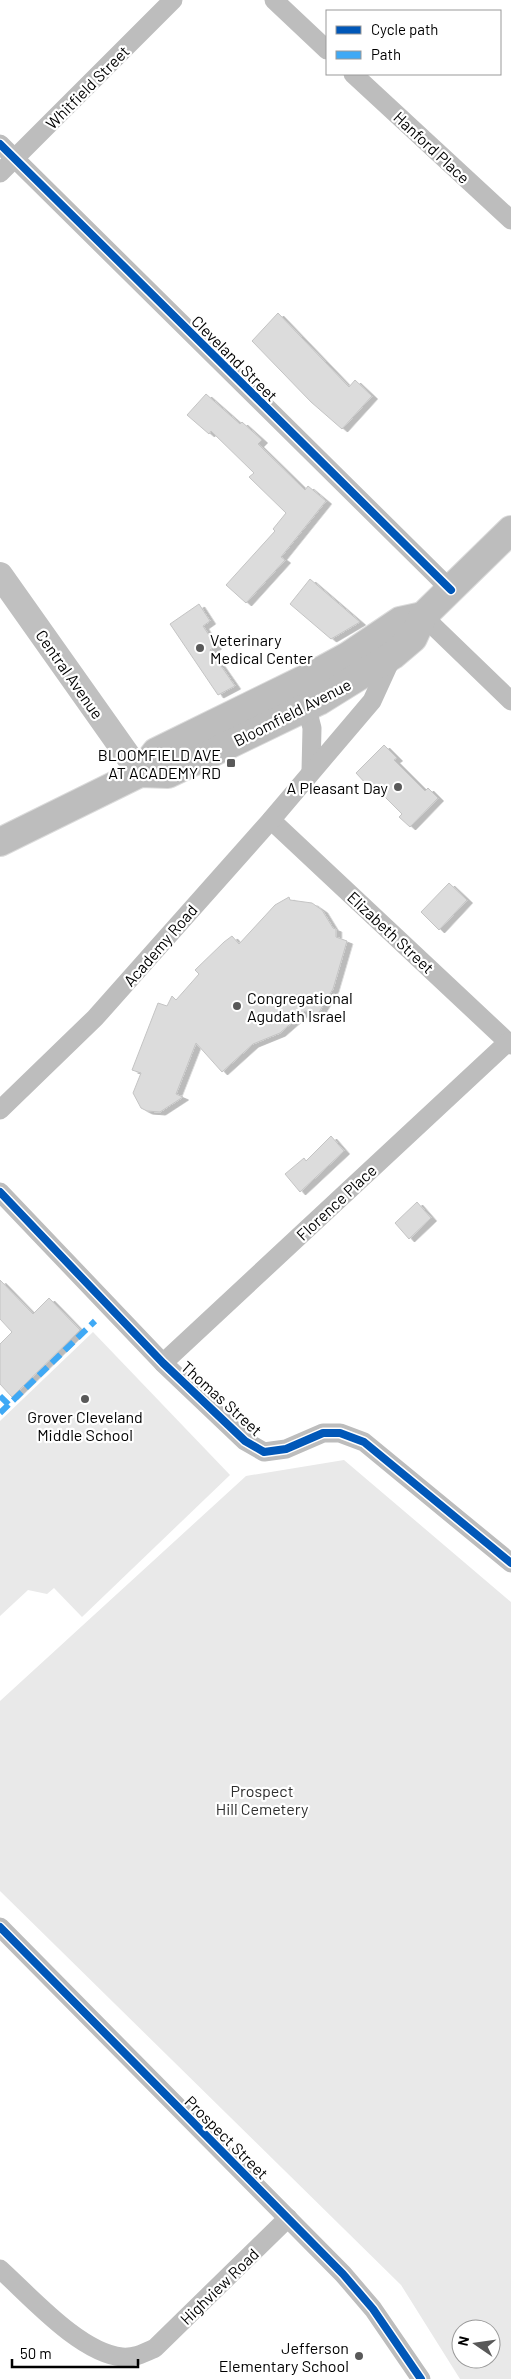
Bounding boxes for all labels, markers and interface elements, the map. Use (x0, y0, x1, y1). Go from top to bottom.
legend (326, 10, 501, 75)
text: Cycle path (371, 20, 438, 38)
street label: Whitfield Street (41, 41, 133, 133)
text: Path (371, 45, 401, 63)
street label: Hanford Place (390, 107, 474, 187)
street label: Cleveland Street (188, 311, 282, 405)
street label: Central Avenue (32, 626, 108, 722)
place label: Veterinary Medical Center (210, 630, 313, 667)
marker: Veterinary Medical Center (194, 642, 206, 654)
street label: Bloomfield Avenue (230, 674, 354, 750)
place label: BLOOMFIELD AVE AT ACADEMY RD (98, 745, 221, 782)
marker: BLOOMFIELD AVE AT ACADEMY RD (225, 757, 237, 769)
place label: A Pleasant Day (287, 778, 389, 797)
marker: A Pleasant Day (392, 781, 404, 793)
street label: Elizabeth Street (344, 887, 438, 977)
street label: Academy Road (119, 900, 201, 990)
place label: Congregational Agudath Israel (247, 988, 353, 1025)
marker: Congregational Agudath Israel (231, 1000, 243, 1012)
street label: Florence Place (292, 1160, 380, 1244)
street label: Thomas Street (178, 1357, 266, 1439)
marker: Grover Cleveland Middle School (79, 1393, 91, 1405)
place label: Grover Cleveland Middle School (27, 1407, 143, 1444)
park label: Prospect Hill Cemetery (216, 1781, 309, 1818)
street label: Prospect Street (181, 2091, 273, 2183)
street label: Highview Road (176, 2244, 262, 2328)
north arrow (451, 2319, 501, 2369)
text: N (454, 2335, 472, 2347)
scale bar (12, 2336, 139, 2368)
place label: Jefferson Elementary School (219, 2338, 349, 2375)
text: 50 m (20, 2344, 52, 2362)
marker: Jefferson Elementary School (353, 2350, 365, 2362)

